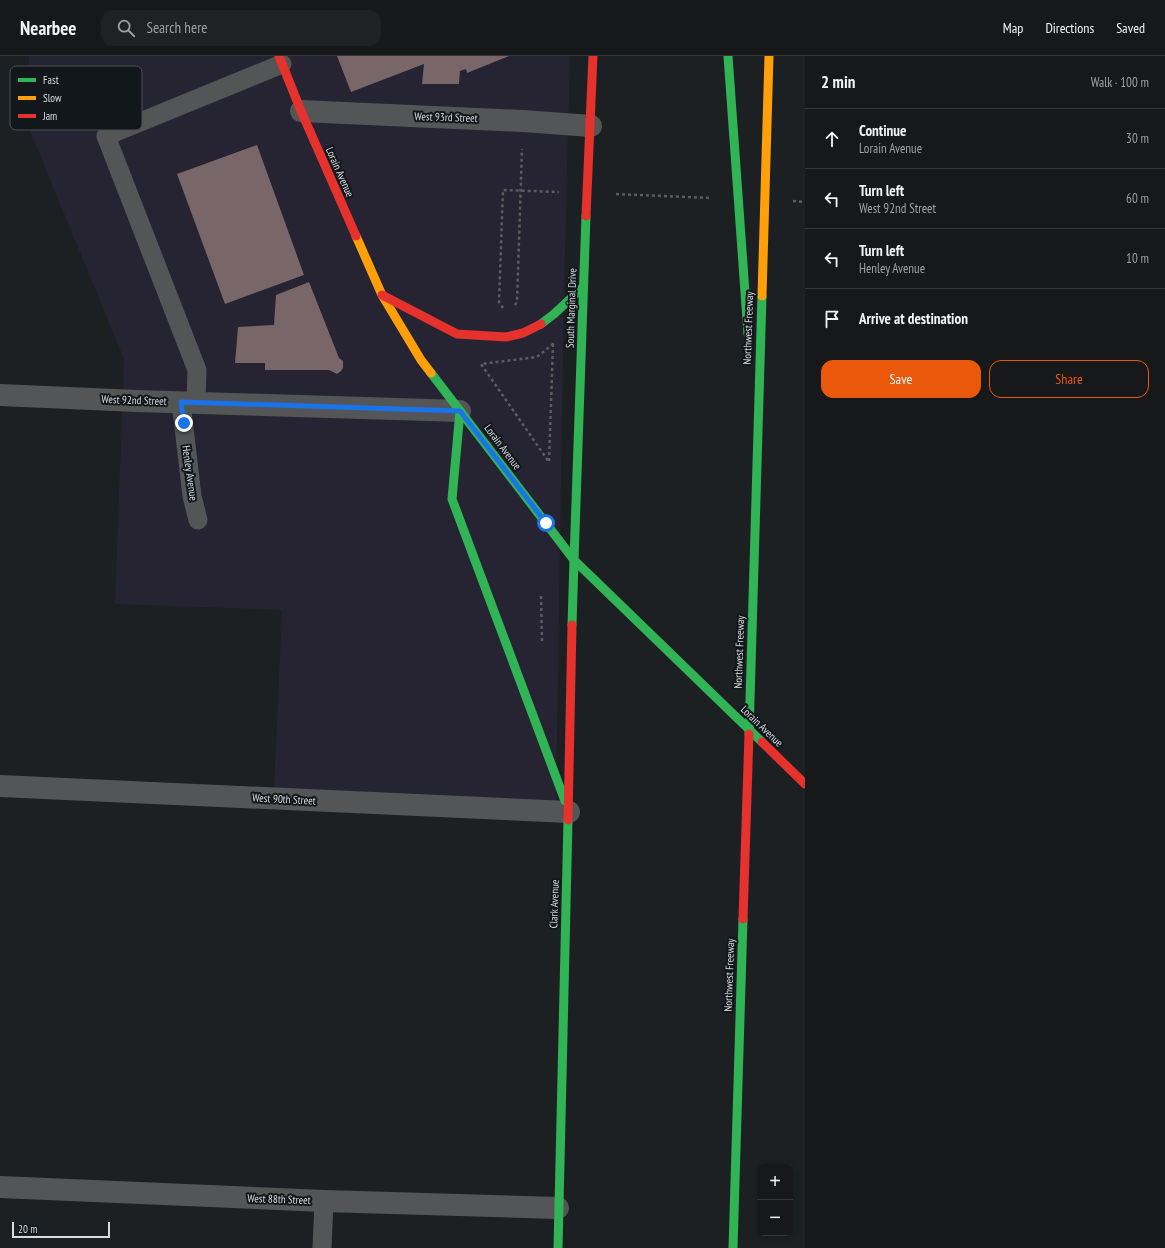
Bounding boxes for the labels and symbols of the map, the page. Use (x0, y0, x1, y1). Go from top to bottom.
legend (10, 66, 142, 130)
text: Fast (43, 73, 59, 87)
text: Slow (43, 91, 62, 105)
text: Jam (42, 109, 57, 123)
street label: West 93rd Street (414, 109, 478, 125)
street label: Lorain Avenue (323, 145, 357, 200)
street label: South Marginal Drive (563, 267, 579, 348)
street label: Northwest Freeway (740, 290, 756, 365)
street label: West 92nd Street (101, 392, 167, 408)
route end (175, 414, 193, 432)
street label: Lorain Avenue (481, 421, 525, 473)
street label: Henley Avenue (179, 444, 201, 502)
route start (537, 514, 555, 532)
street label: Northwest Freeway (731, 614, 747, 689)
street label: Lorain Avenue (738, 702, 786, 750)
street label: West 90th Street (252, 790, 316, 808)
street label: Clark Avenue (546, 879, 562, 929)
street label: Northwest Freeway (721, 937, 737, 1012)
street label: West 88th Street (247, 1191, 311, 1207)
scale bar (12, 1220, 110, 1239)

